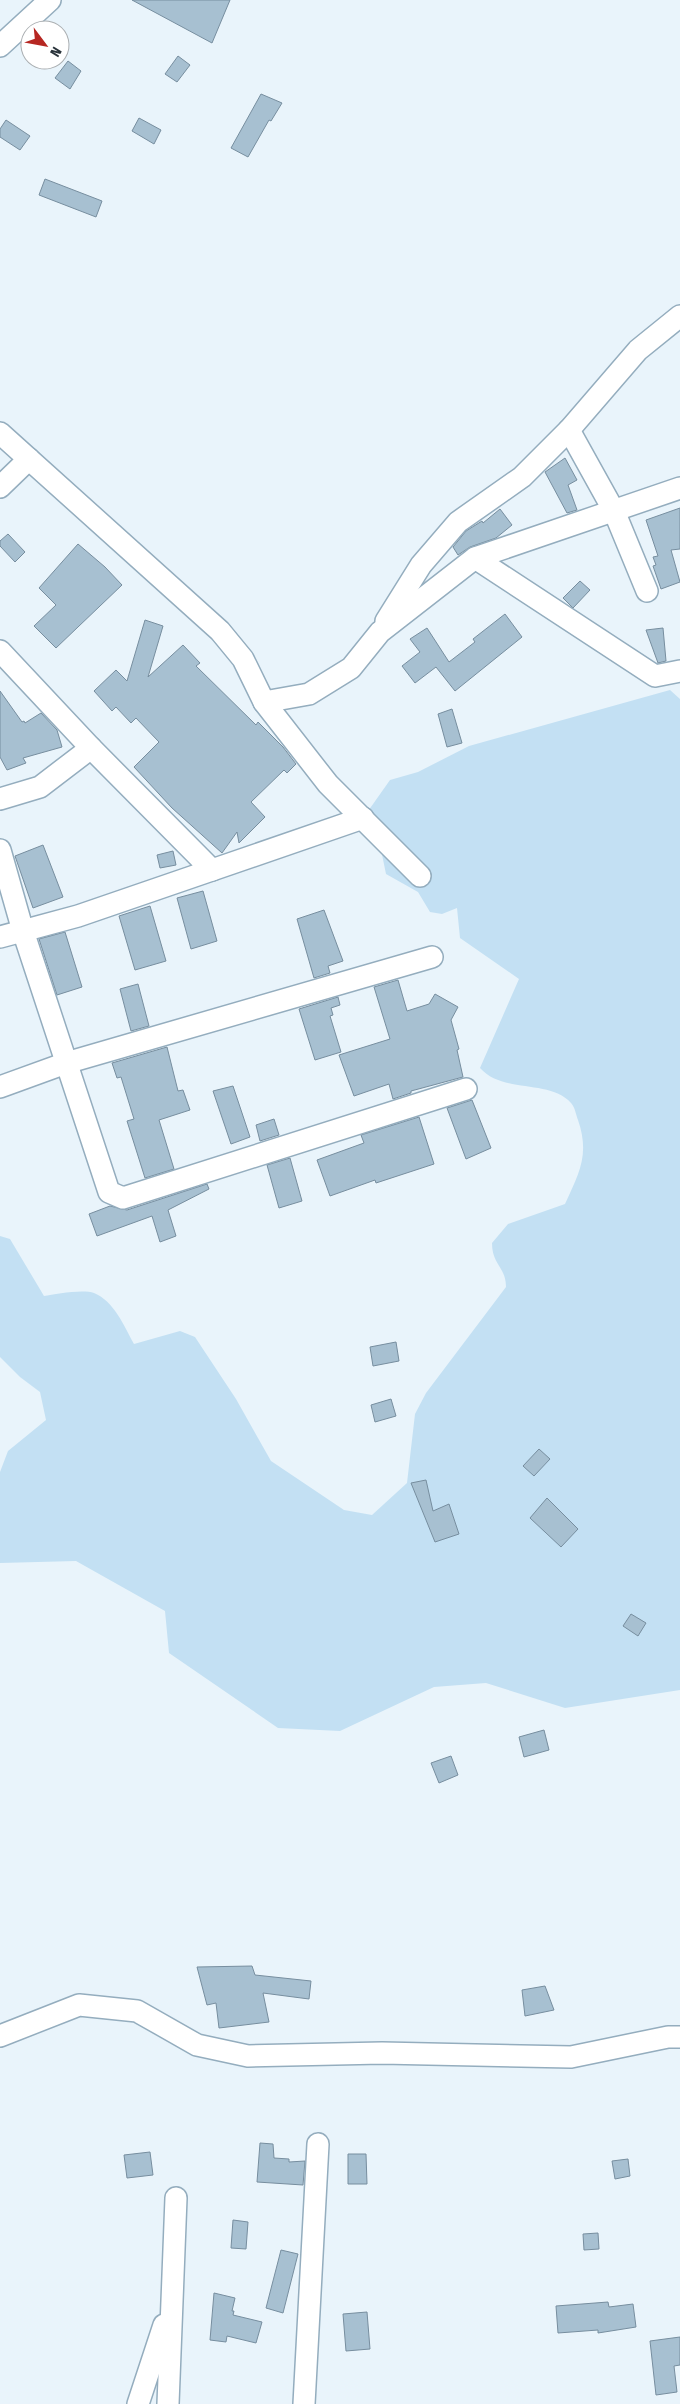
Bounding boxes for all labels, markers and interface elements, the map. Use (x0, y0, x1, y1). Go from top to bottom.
north arrow (20, 20, 70, 70)
text: N (46, 44, 65, 60)

